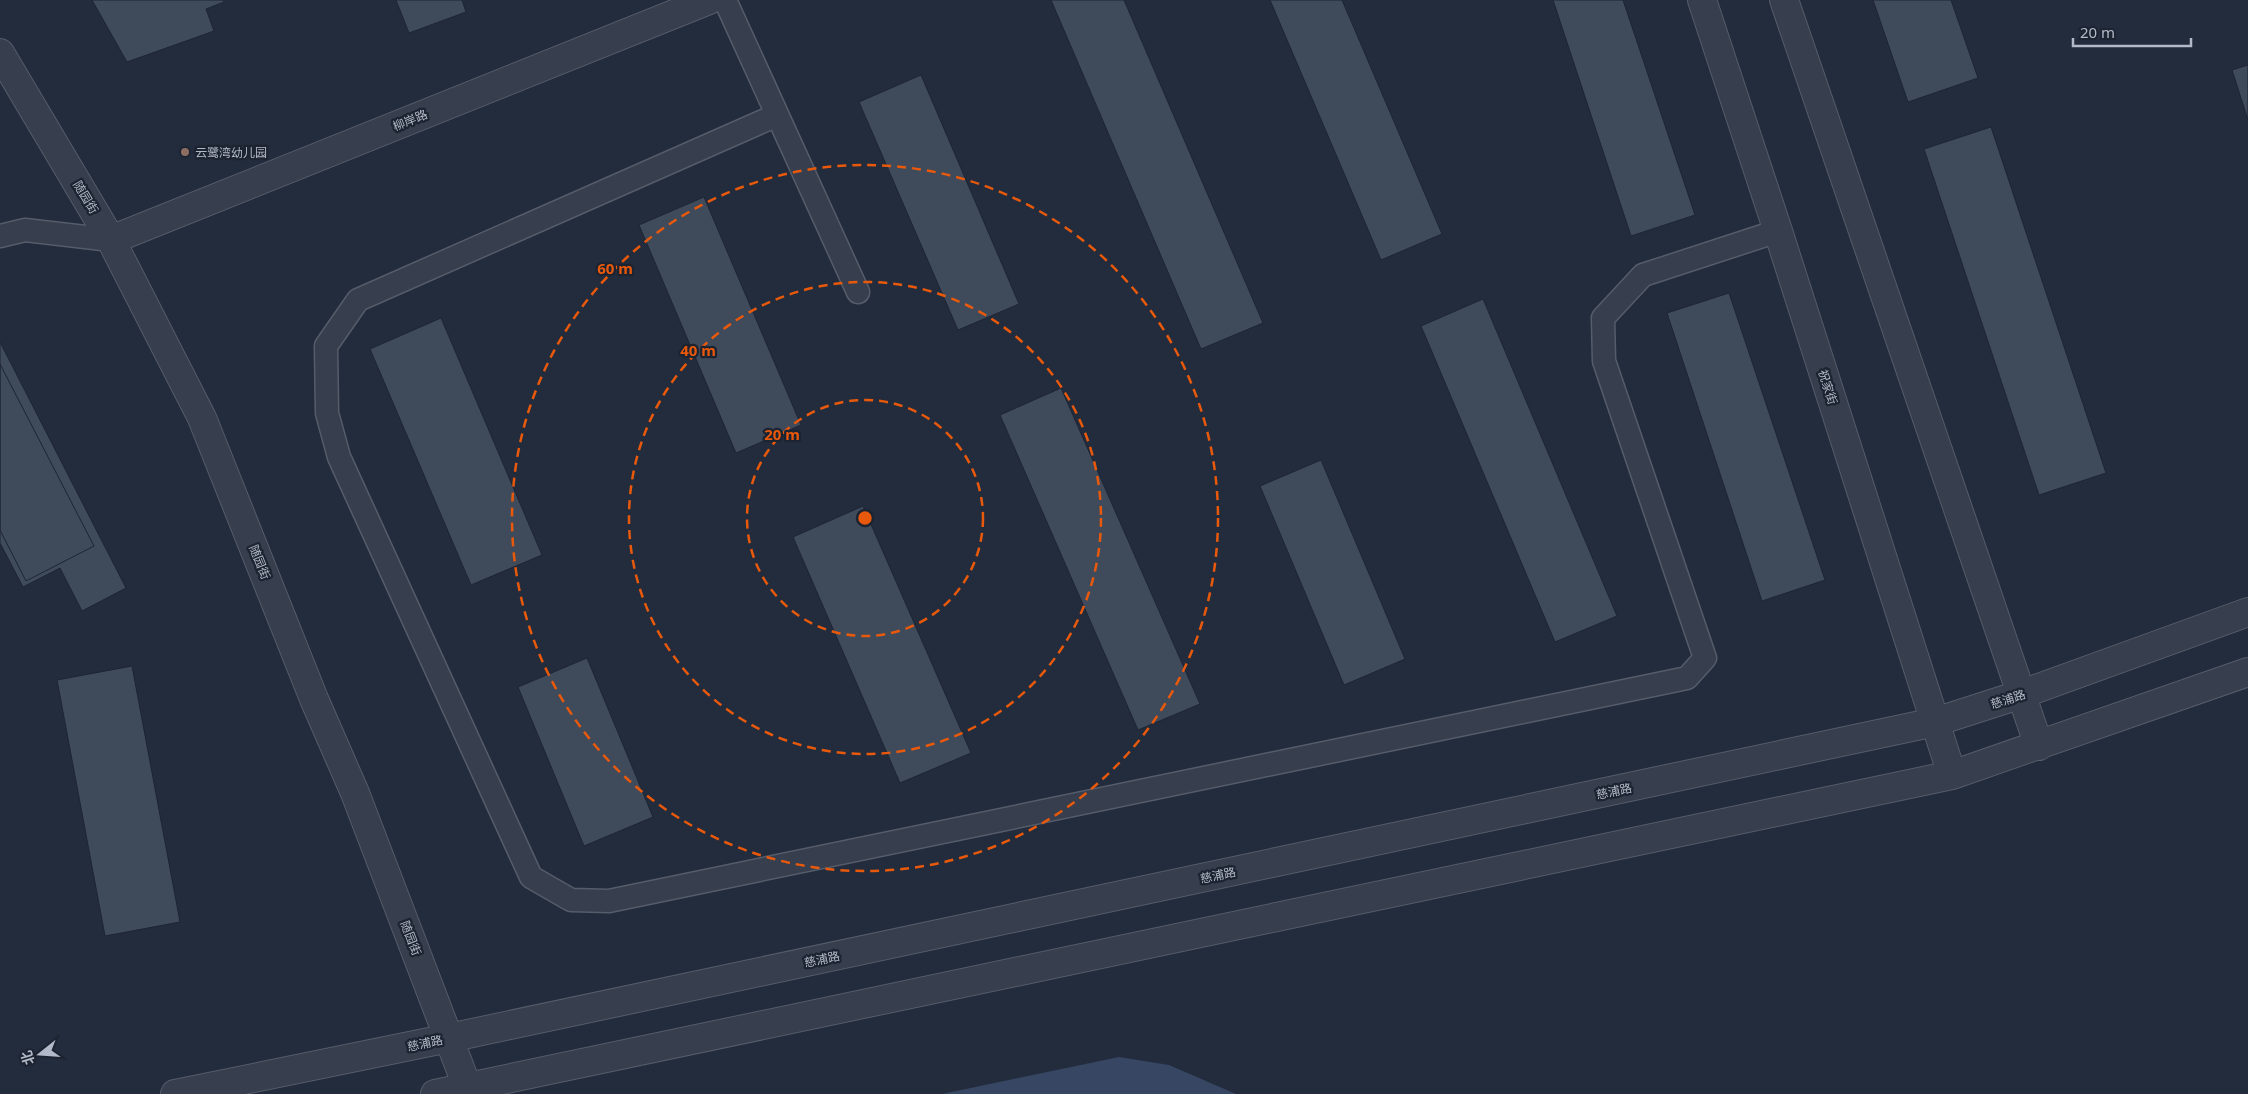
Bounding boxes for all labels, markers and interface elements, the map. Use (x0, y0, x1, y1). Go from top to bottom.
scale bar (2073, 15, 2190, 47)
text: 20 m (2080, 22, 2115, 42)
street label: 柳岸路 (390, 105, 430, 135)
place label: 云鹭湾幼儿园 (195, 144, 267, 161)
marker: 云鹭湾幼儿园 (179, 146, 191, 158)
street label: 随园街 (69, 177, 103, 217)
text: 60 m (597, 258, 633, 278)
text: 40 m (680, 340, 716, 360)
street label: 祝家街 (1814, 367, 1842, 407)
text: 20 m (764, 424, 800, 444)
centre of rings (856, 509, 874, 527)
street label: 随园街 (245, 542, 275, 582)
street label: 慈浦路 (1988, 685, 2028, 713)
street label: 慈浦路 (1595, 779, 1633, 803)
street label: 慈浦路 (1199, 863, 1237, 887)
street label: 随园街 (397, 918, 425, 958)
street label: 慈浦路 (803, 947, 841, 971)
north arrow (15, 1029, 65, 1079)
street label: 慈浦路 (406, 1031, 444, 1055)
text: 北 (16, 1048, 38, 1067)

